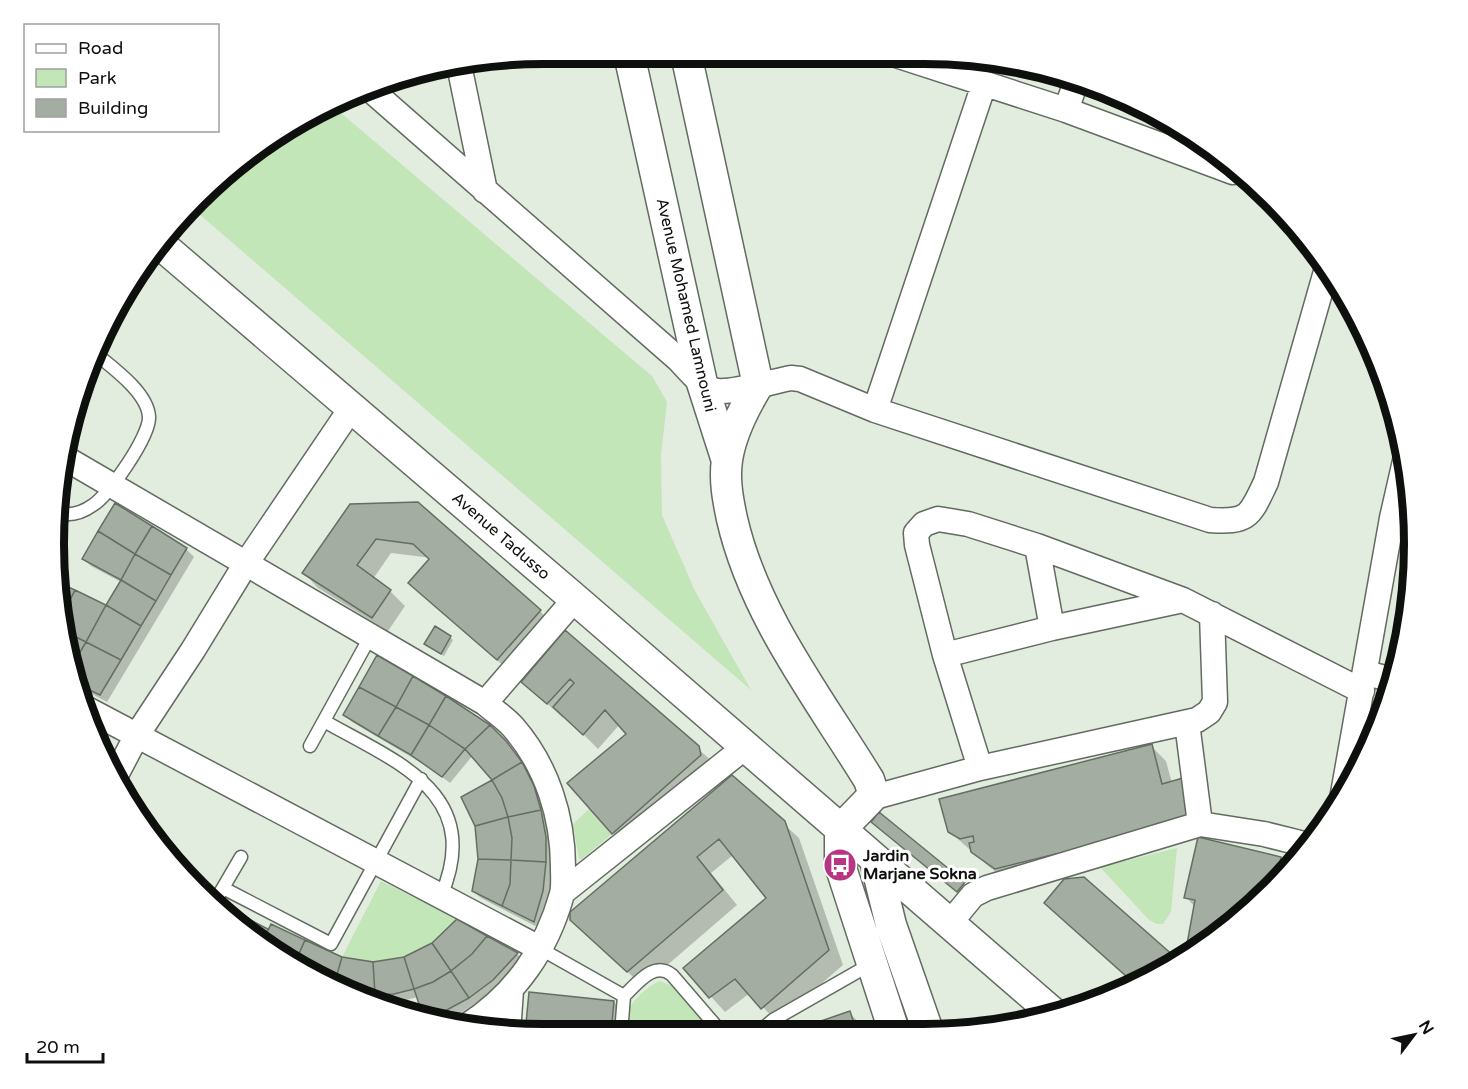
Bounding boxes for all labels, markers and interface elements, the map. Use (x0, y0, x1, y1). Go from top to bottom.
legend (24, 24, 219, 132)
text: Road (78, 37, 123, 59)
text: Park (78, 67, 117, 89)
text: Building (78, 97, 148, 119)
street label: Avenue Mohamed Lamnouni (652, 196, 720, 414)
street label: Avenue Tadusso (448, 488, 554, 584)
place label: Jardin Marjane Sokna (862, 846, 977, 884)
bus stop icon: Jardin Marjane Sokna (822, 847, 858, 883)
north arrow (1384, 1005, 1444, 1065)
text: N (1414, 1017, 1438, 1038)
scale bar (27, 1026, 104, 1064)
text: 20 m (36, 1036, 80, 1058)

